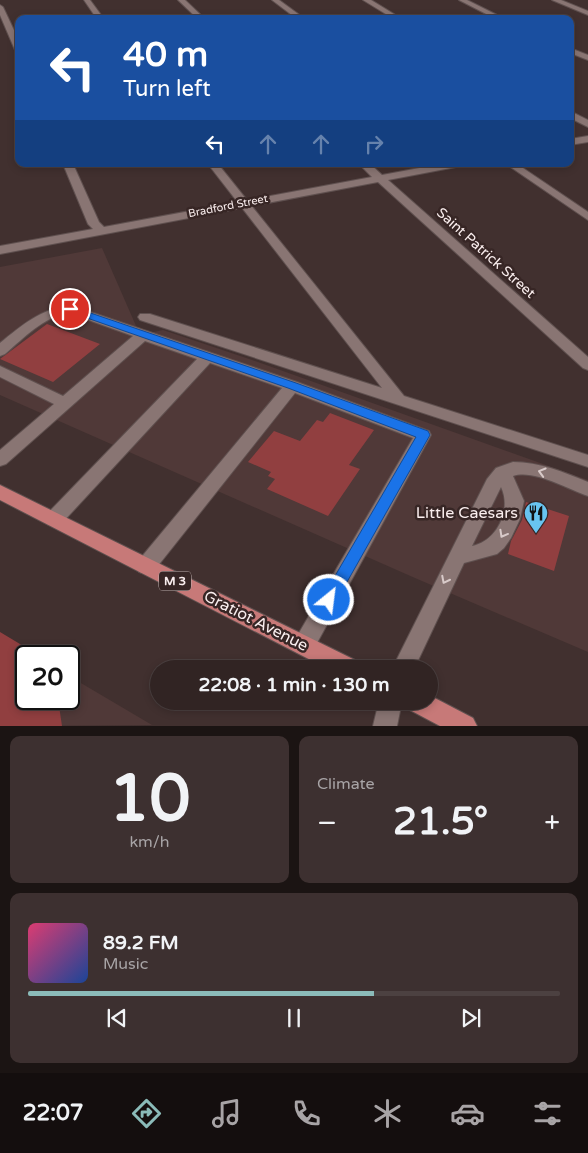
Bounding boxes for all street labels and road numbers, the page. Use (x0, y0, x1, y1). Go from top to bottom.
street label: Bradford Street (187, 192, 269, 220)
street label: Saint Patrick Street (433, 204, 539, 302)
road number: M 3 (159, 572, 191, 590)
street label: Gratiot Avenue (201, 586, 311, 656)

